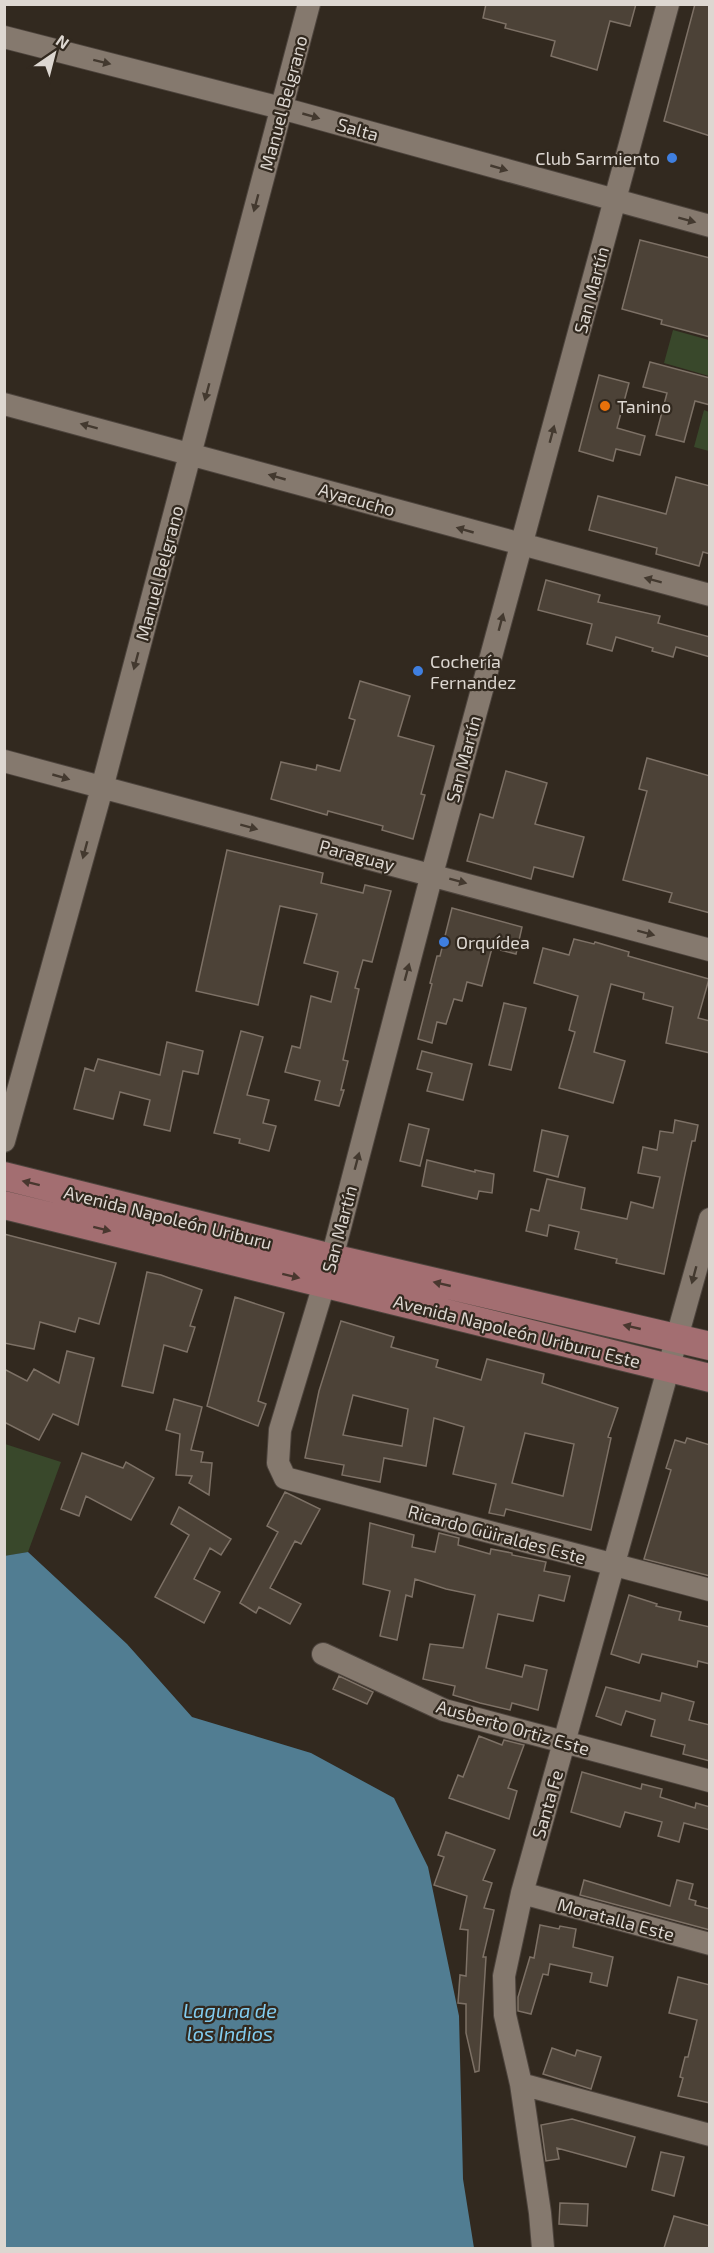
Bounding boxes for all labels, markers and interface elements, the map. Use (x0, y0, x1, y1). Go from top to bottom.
north arrow (24, 24, 84, 84)
text: N (53, 30, 73, 52)
street label: Manuel Belgrano (254, 33, 312, 173)
one-way arrow (93, 57, 111, 67)
one-way arrow (302, 112, 320, 121)
street label: Salta (335, 113, 381, 145)
place label: Club Sarmiento (535, 147, 660, 169)
marker: Club Sarmiento (665, 151, 679, 165)
one-way arrow (490, 164, 508, 173)
one-way arrow (251, 194, 260, 212)
one-way arrow (678, 216, 696, 225)
street label: San Martín (569, 244, 613, 336)
one-way arrow (201, 382, 211, 401)
place label: Tanino (617, 395, 671, 417)
marker: Tanino (598, 399, 612, 413)
one-way arrow (80, 421, 98, 430)
one-way arrow (548, 425, 557, 443)
one-way arrow (268, 472, 286, 481)
street label: Ayacucho (316, 478, 398, 520)
street label: Manuel Belgrano (130, 503, 188, 643)
one-way arrow (456, 524, 474, 534)
one-way arrow (644, 575, 662, 585)
one-way arrow (496, 613, 506, 631)
place label: Cochería Fernandez (430, 650, 516, 693)
one-way arrow (130, 652, 140, 671)
marker: Cochería Fernandez (411, 664, 425, 678)
street label: San Martín (441, 713, 485, 805)
one-way arrow (52, 773, 70, 782)
one-way arrow (240, 822, 259, 832)
street label: Paraguay (317, 834, 398, 876)
one-way arrow (80, 841, 89, 859)
one-way arrow (449, 877, 467, 886)
one-way arrow (637, 928, 656, 938)
place label: Orquídea (456, 931, 530, 953)
marker: Orquídea (437, 935, 451, 949)
one-way arrow (402, 963, 412, 982)
one-way arrow (353, 1152, 363, 1170)
one-way arrow (22, 1177, 40, 1187)
street label: Avenida Napoleón Uriburu (62, 1180, 274, 1254)
street label: San Martín (317, 1183, 361, 1275)
one-way arrow (93, 1225, 111, 1235)
one-way arrow (689, 1267, 698, 1285)
one-way arrow (282, 1271, 301, 1281)
one-way arrow (433, 1278, 451, 1288)
street label: Avenida Napoleón Uriburu Este (391, 1290, 643, 1372)
one-way arrow (623, 1322, 642, 1332)
street label: Ricardo Güiraldes Este (406, 1500, 588, 1568)
street label: Ausberto Ortiz Este (434, 1695, 592, 1759)
street label: Santa Fe (527, 1767, 567, 1841)
street label: Moratalla Este (555, 1893, 677, 1945)
water label: Laguna de los Indios (183, 1998, 277, 2045)

